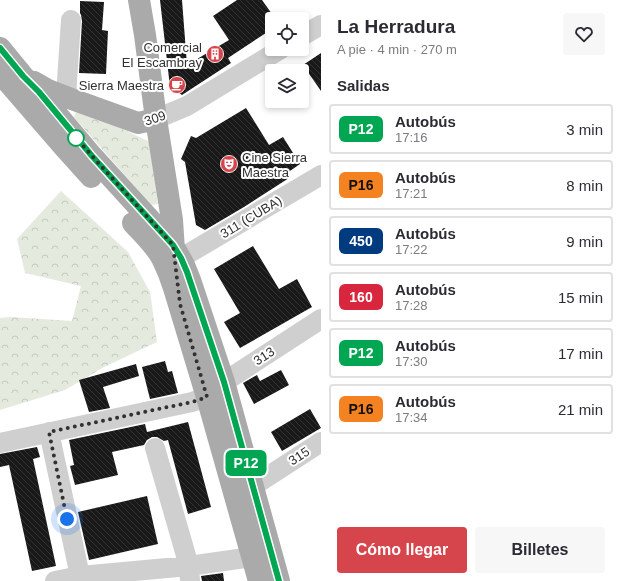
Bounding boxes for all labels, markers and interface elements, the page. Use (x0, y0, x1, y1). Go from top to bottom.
map controls (265, 12, 309, 108)
button: locate (265, 12, 309, 56)
button: heart (563, 13, 605, 55)
text: La Herradura (337, 16, 455, 37)
place label: Comercial El Escambray (122, 40, 202, 70)
text: A pie · 4 min · 270 m (337, 42, 457, 57)
building icon: Comercial El Escambray (205, 44, 225, 64)
button: layers (265, 64, 309, 108)
cafe icon: Sierra Maestra (167, 75, 187, 95)
text: Salidas (337, 77, 390, 94)
place label: Sierra Maestra (79, 78, 165, 93)
street label: 309 (142, 108, 168, 128)
text: Autobús (395, 113, 456, 130)
text: P12 (349, 121, 373, 137)
text: 3 min (566, 121, 603, 138)
unlabelled marker (67, 129, 85, 147)
text: 17:16 (395, 130, 428, 145)
place label: Cine Sierra Maestra (242, 150, 308, 180)
theatre icon: Cine Sierra Maestra (219, 154, 239, 174)
text: Autobús (395, 169, 456, 186)
text: P16 (349, 177, 373, 193)
text: 8 min (566, 177, 603, 194)
text: 17:21 (395, 186, 428, 201)
street label: 311 (CUBA) (218, 193, 284, 241)
text: Autobús (395, 225, 456, 242)
text: 450 (349, 233, 373, 249)
text: 9 min (566, 233, 603, 250)
text: 17:22 (395, 242, 428, 257)
text: Autobús (395, 281, 456, 298)
text: 160 (349, 289, 373, 305)
text: 15 min (558, 289, 603, 306)
text: 17:28 (395, 298, 428, 313)
text: Autobús (395, 337, 456, 354)
street label: 313 (251, 344, 277, 368)
text: P12 (349, 345, 373, 361)
text: 17 min (558, 345, 603, 362)
text: 17:30 (395, 354, 428, 369)
text: Autobús (395, 393, 456, 410)
text: P16 (349, 401, 373, 417)
text: 21 min (558, 401, 603, 418)
text: 17:34 (395, 410, 428, 425)
street label: 315 (286, 444, 312, 468)
line badge: P12 (223, 450, 269, 476)
text: P12 (234, 455, 258, 471)
your location (57, 509, 77, 529)
button: Cómo llegar (337, 527, 467, 573)
button: Billetes (475, 527, 605, 573)

